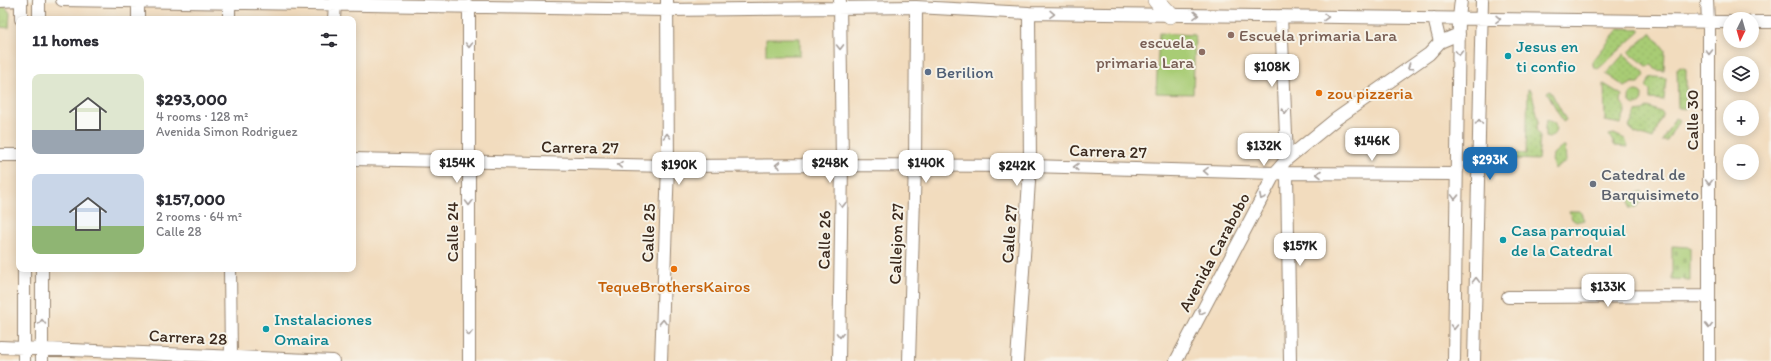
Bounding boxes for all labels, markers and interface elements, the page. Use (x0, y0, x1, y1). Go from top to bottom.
one-way arrow (1049, 10, 1055, 18)
one-way arrow (1193, 11, 1199, 20)
north arrow (1723, 12, 1759, 48)
map controls (1723, 12, 1759, 180)
one-way arrow (1323, 13, 1329, 21)
one-way arrow (1495, 15, 1501, 23)
place label: Escuela primaria Lara (1239, 25, 1397, 45)
icon: filters (318, 29, 340, 51)
text: 11 homes (32, 30, 99, 50)
marker: Escuela primaria Lara (1226, 30, 1236, 40)
place label: escuela primaria Lara (1096, 32, 1194, 72)
place label: Jesus en ti confio (1516, 36, 1579, 76)
one-way arrow (465, 42, 473, 48)
one-way arrow (836, 44, 845, 50)
marker: escuela primaria Lara (1197, 47, 1207, 57)
one-way arrow (1705, 49, 1713, 55)
one-way arrow (1454, 50, 1463, 56)
marker: Jesus en ti confio (1503, 51, 1513, 61)
pin: $108K (1244, 54, 1300, 88)
button: layers (1723, 56, 1759, 92)
text: $108K (1254, 59, 1290, 74)
place label: Berilion (936, 62, 994, 82)
one-way arrow (1408, 62, 1415, 69)
marker: Berilion (923, 67, 933, 77)
place label: zou pizzeria (1327, 83, 1413, 103)
marker: zou pizzeria (1314, 88, 1324, 98)
text: $293,000 (156, 89, 227, 109)
street label: Calle 30 (1682, 89, 1702, 151)
icon: home (64, 90, 112, 138)
button: + (1723, 100, 1759, 136)
one-way arrow (1280, 108, 1289, 114)
text: 4 rooms · 128 m² (156, 109, 248, 124)
one-way arrow (1475, 119, 1483, 125)
text: Avenida Simon Rodriguez (156, 124, 298, 139)
pin: $146K (1344, 128, 1400, 162)
one-way arrow (663, 133, 672, 139)
pin: $132K (1236, 133, 1292, 167)
text: $146K (1354, 133, 1390, 148)
street label: Carrera 27 (541, 136, 620, 158)
text: $132K (1247, 138, 1281, 153)
street label: Carrera 27 (1069, 140, 1148, 162)
button: − (1723, 144, 1759, 180)
pin: $293K (1462, 147, 1518, 181)
pin: $154K (429, 150, 485, 184)
pin: $248K (802, 150, 858, 184)
pin: $140K (898, 150, 954, 184)
pin: $190K (651, 152, 707, 186)
text: $293K (1472, 152, 1508, 167)
pin: $242K (989, 153, 1045, 187)
text: $154K (439, 155, 475, 170)
text: $248K (812, 155, 848, 170)
text: $140K (908, 155, 944, 170)
text: $190K (661, 157, 697, 172)
text: $242K (999, 158, 1035, 173)
one-way arrow (617, 161, 623, 169)
one-way arrow (775, 161, 781, 169)
one-way arrow (1073, 163, 1079, 171)
place label: Catedral de Barquisimeto (1601, 164, 1699, 204)
one-way arrow (1203, 167, 1209, 176)
one-way arrow (1316, 170, 1322, 178)
marker: Catedral de Barquisimeto (1588, 179, 1598, 189)
one-way arrow (1705, 179, 1713, 185)
text: $157,000 (156, 189, 225, 209)
street label: Avenida Carabobo (1174, 189, 1254, 315)
icon: home (64, 190, 112, 238)
one-way arrow (1259, 193, 1267, 200)
one-way arrow (1451, 194, 1460, 200)
one-way arrow (465, 200, 473, 206)
street label: Calle 24 (442, 202, 462, 262)
one-way arrow (838, 202, 846, 208)
street label: Calle 25 (637, 203, 659, 263)
street label: Callejon 27 (885, 203, 907, 285)
street label: Calle 27 (997, 203, 1021, 264)
text: 2 rooms · 64 m² (156, 209, 242, 224)
street label: Calle 26 (813, 210, 835, 270)
place label: Casa parroquial de la Catedral (1511, 220, 1626, 260)
text: Calle 28 (156, 224, 202, 239)
pin: $157K (1272, 233, 1328, 267)
marker: Casa parroquial de la Catedral (1498, 235, 1508, 245)
text: $157K (1283, 238, 1317, 253)
marker: TequeBrothersKairos (669, 264, 679, 274)
pin: $133K (1580, 274, 1636, 308)
place label: TequeBrothersKairos (598, 276, 750, 296)
one-way arrow (1471, 277, 1480, 283)
text: $133K (1590, 279, 1626, 294)
one-way arrow (1199, 308, 1206, 316)
place label: Instalaciones Omaira (274, 309, 372, 349)
one-way arrow (38, 319, 46, 325)
one-way arrow (658, 319, 667, 325)
one-way arrow (1705, 323, 1713, 329)
marker: Instalaciones Omaira (261, 324, 271, 334)
one-way arrow (1450, 324, 1458, 330)
street label: Carrera 28 (148, 325, 228, 349)
one-way arrow (465, 330, 473, 336)
one-way arrow (836, 332, 844, 338)

